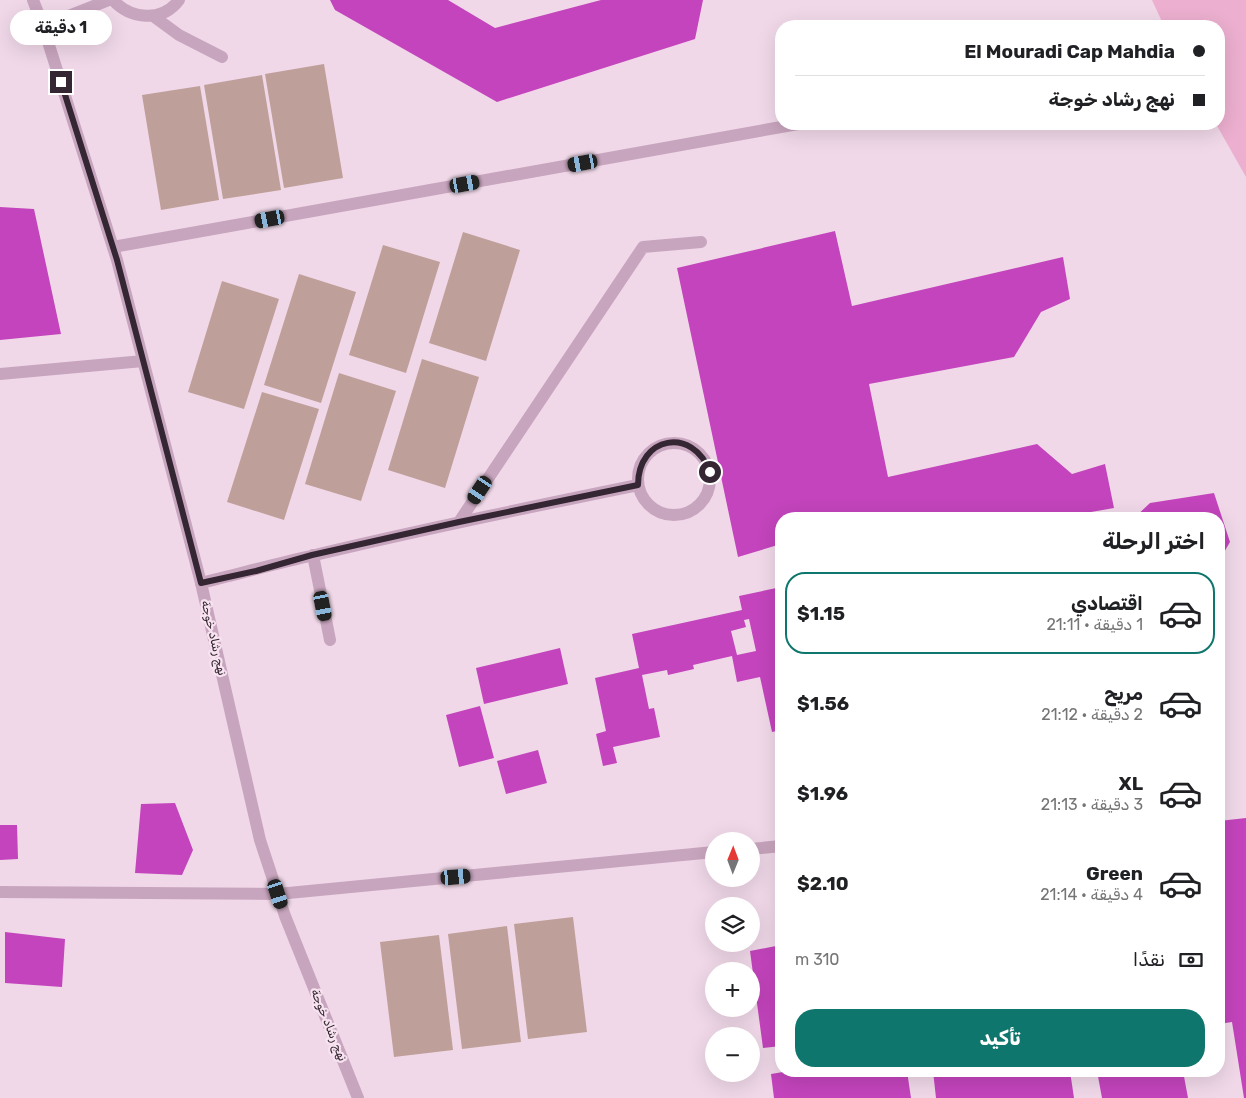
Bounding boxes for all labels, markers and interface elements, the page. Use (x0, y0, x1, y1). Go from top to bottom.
callout: 1 دقيقة (10, 9, 112, 44)
text: 1 دقيقة (35, 18, 87, 37)
text: El Mouradi Cap Mahdia (964, 40, 1175, 63)
route end (50, 71, 72, 93)
text: نهج رشاد خوجة (1049, 88, 1175, 111)
car (566, 153, 599, 173)
car (448, 174, 481, 194)
car (253, 209, 286, 229)
route start (699, 461, 721, 483)
car (465, 473, 494, 507)
text: اختر الرحلة (1102, 528, 1205, 555)
car (312, 590, 333, 622)
icon: car (1158, 591, 1203, 636)
text: اقتصادي (1071, 592, 1143, 615)
street label: نهج رشاد خوجة (197, 599, 229, 677)
text: $1.15 (797, 602, 845, 625)
text: 1 دقيقة · 21:11 (1046, 615, 1143, 634)
icon: car (1158, 681, 1203, 726)
text: مريح (1104, 682, 1143, 705)
text: $1.56 (797, 692, 849, 715)
text: 2 دقيقة · 21:12 (1041, 705, 1143, 724)
icon: car (1158, 771, 1203, 816)
text: XL (1119, 772, 1143, 795)
text: $1.96 (797, 782, 848, 805)
text: 3 دقيقة · 21:13 (1041, 795, 1143, 814)
north arrow (705, 832, 760, 888)
map controls (705, 832, 760, 1082)
icon: car (1158, 861, 1203, 906)
text: Green (1086, 862, 1143, 885)
car (440, 868, 471, 886)
text: $2.10 (797, 872, 849, 895)
car (266, 877, 289, 911)
text: 4 دقيقة · 21:14 (1040, 885, 1143, 904)
button: layers (705, 897, 760, 952)
icon: cash (1177, 946, 1205, 974)
text: نقدًا (1133, 948, 1165, 971)
text: 310 m (795, 950, 840, 969)
button: + (705, 962, 760, 1017)
street label: نهج رشاد خوجة (306, 987, 350, 1064)
button: تأكيد (795, 1009, 1205, 1067)
button: − (705, 1027, 760, 1082)

